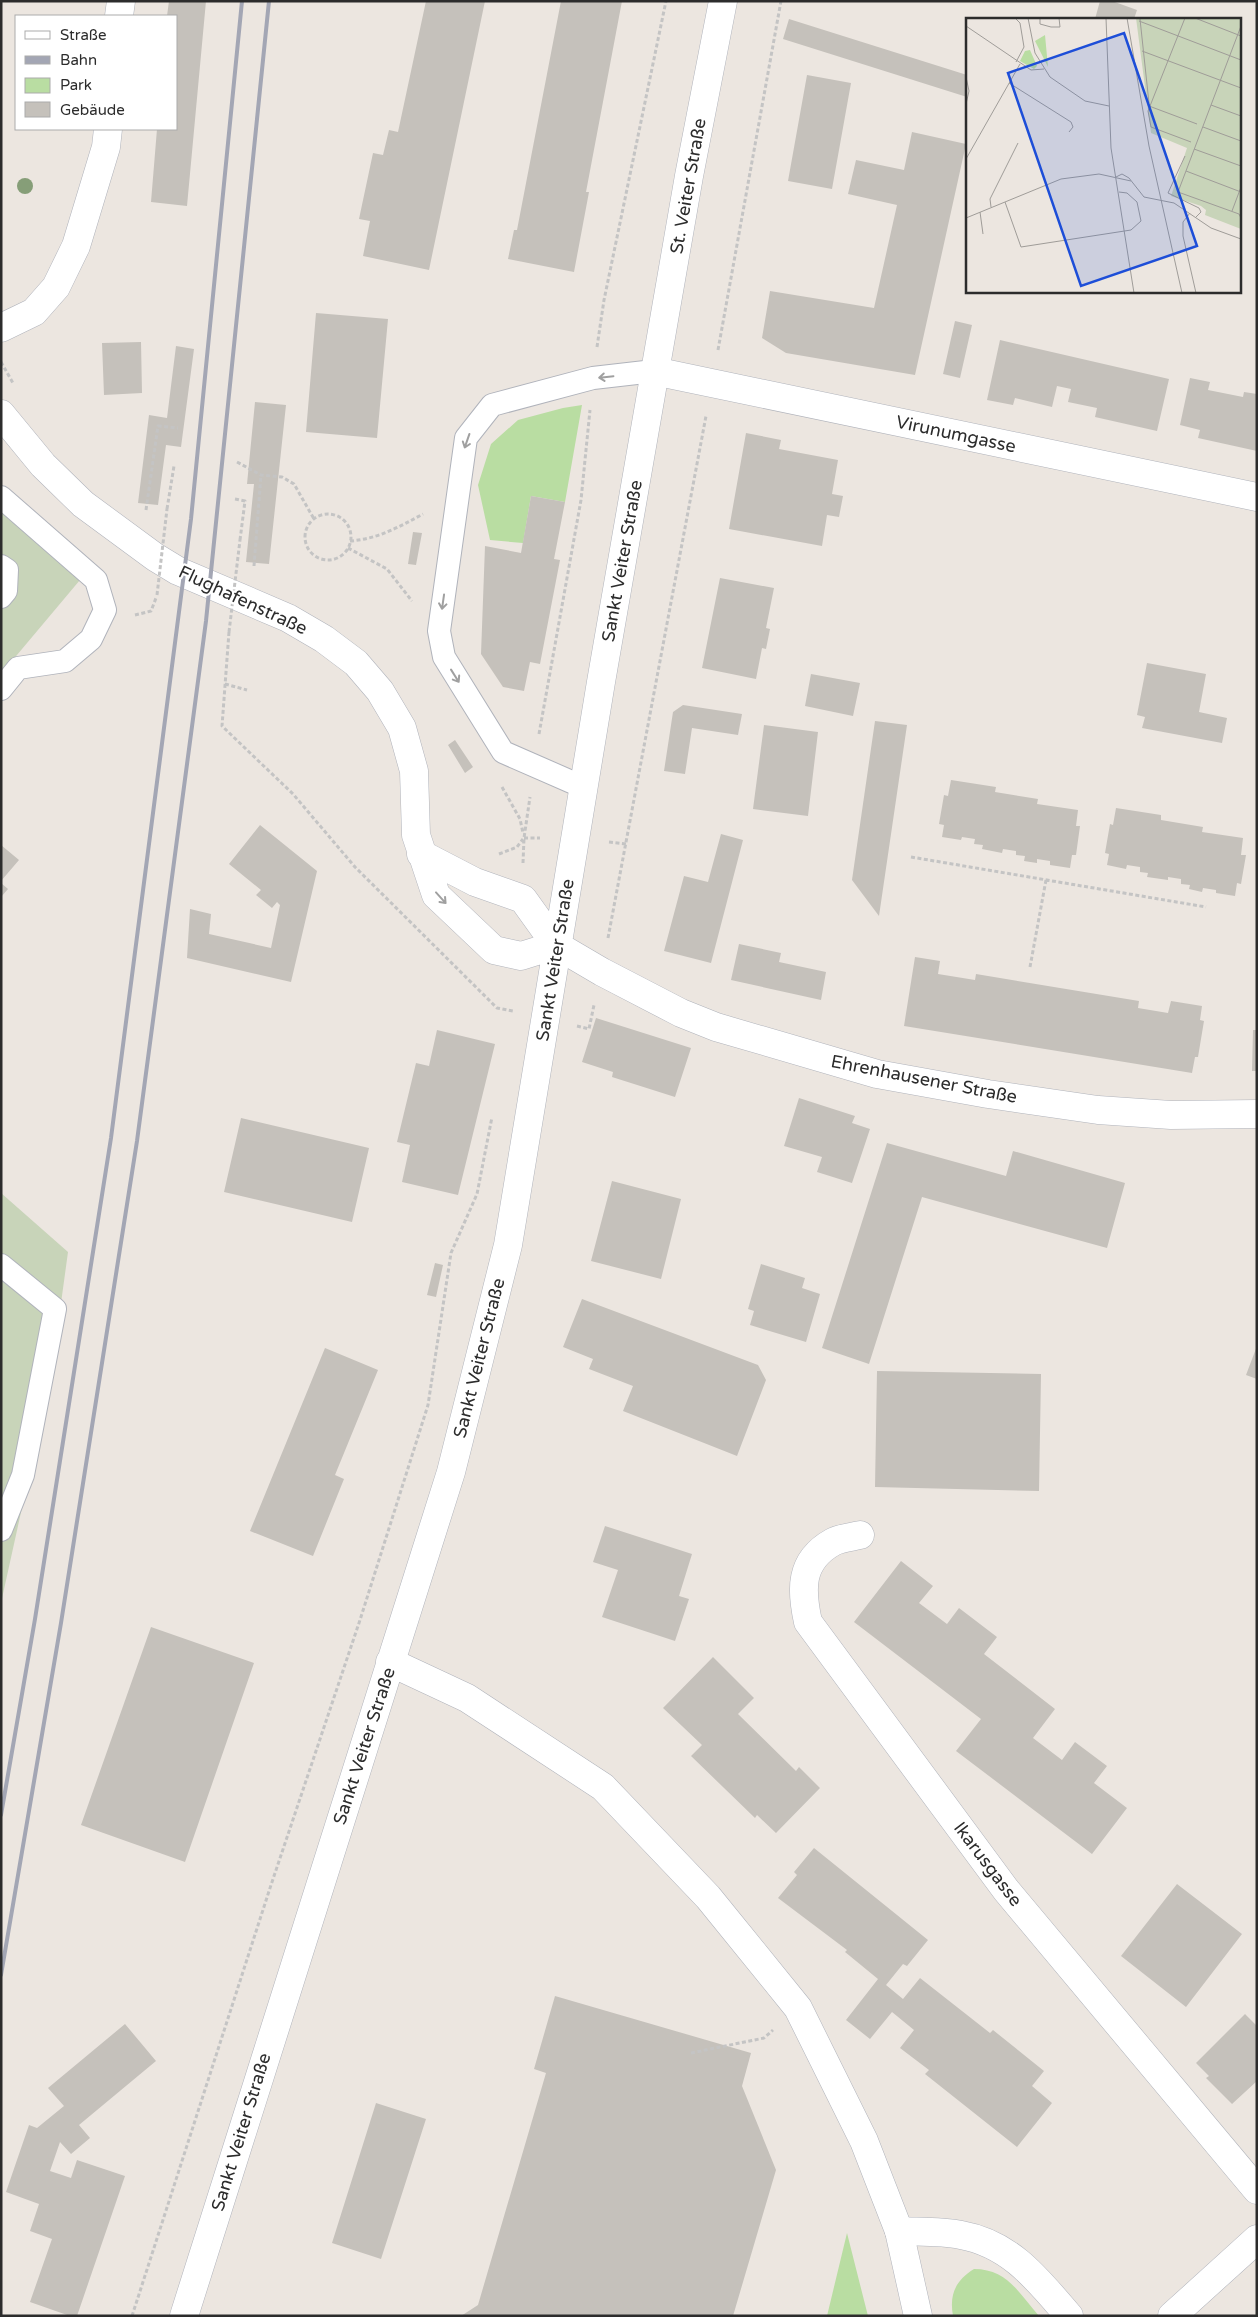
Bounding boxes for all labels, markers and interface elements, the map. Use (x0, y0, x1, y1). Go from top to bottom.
legend (15, 15, 178, 130)
inset map (966, 18, 1240, 292)
text: Straße (60, 26, 106, 44)
text: Bahn (60, 51, 97, 69)
text: Park (60, 76, 92, 94)
text: Gebäude (60, 101, 125, 119)
street label: St. Veiter Straße (665, 116, 711, 256)
one-way arrow (598, 372, 614, 382)
street label: Virunumgasse (894, 411, 1018, 457)
one-way arrow (462, 433, 471, 448)
street label: Sankt Veiter Straße (597, 478, 647, 644)
street label: Flughafenstraße (175, 561, 311, 639)
one-way arrow (438, 593, 448, 609)
one-way arrow (451, 668, 461, 682)
street label: Sankt Veiter Straße (531, 877, 579, 1043)
one-way arrow (435, 892, 447, 905)
street label: Ehrenhausener Straße (829, 1050, 1019, 1108)
street label: Sankt Veiter Straße (448, 1276, 510, 1440)
street label: Sankt Veiter Straße (328, 1665, 400, 1827)
street label: Ikarusgasse (949, 1817, 1027, 1911)
street label: Sankt Veiter Straße (207, 2050, 275, 2214)

